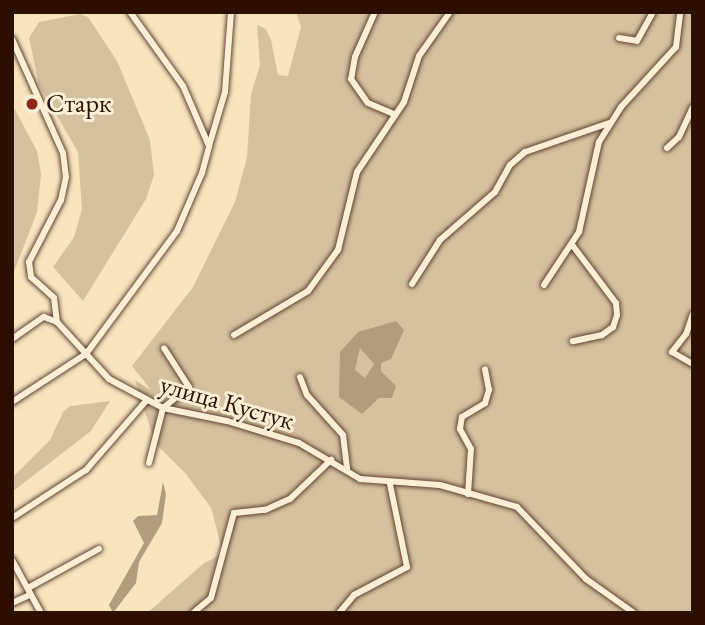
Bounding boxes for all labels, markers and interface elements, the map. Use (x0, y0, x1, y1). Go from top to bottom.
place label: Старк (46, 88, 111, 120)
marker: Старк (24, 96, 40, 112)
street label: улица Кустук (156, 369, 298, 437)

